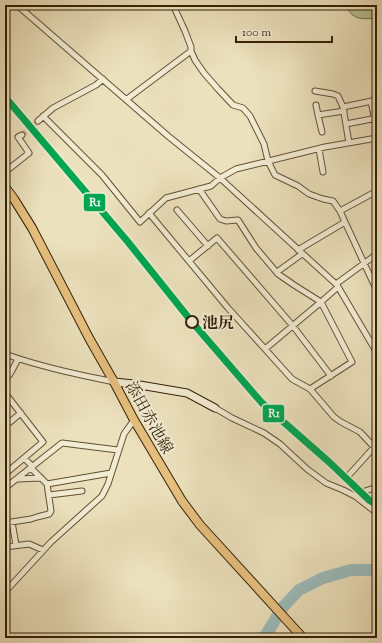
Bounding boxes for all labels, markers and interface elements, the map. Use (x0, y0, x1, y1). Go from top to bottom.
scale bar (236, 18, 332, 44)
text: 100 m (242, 24, 271, 42)
line badge: R1 (83, 193, 106, 212)
text: R1 (88, 195, 101, 211)
place label: 池尻 (202, 313, 234, 336)
marker: 池尻 (185, 315, 199, 329)
street label: 添田赤池線 (118, 378, 177, 459)
line badge: R1 (262, 404, 285, 423)
text: R1 (267, 406, 280, 422)

